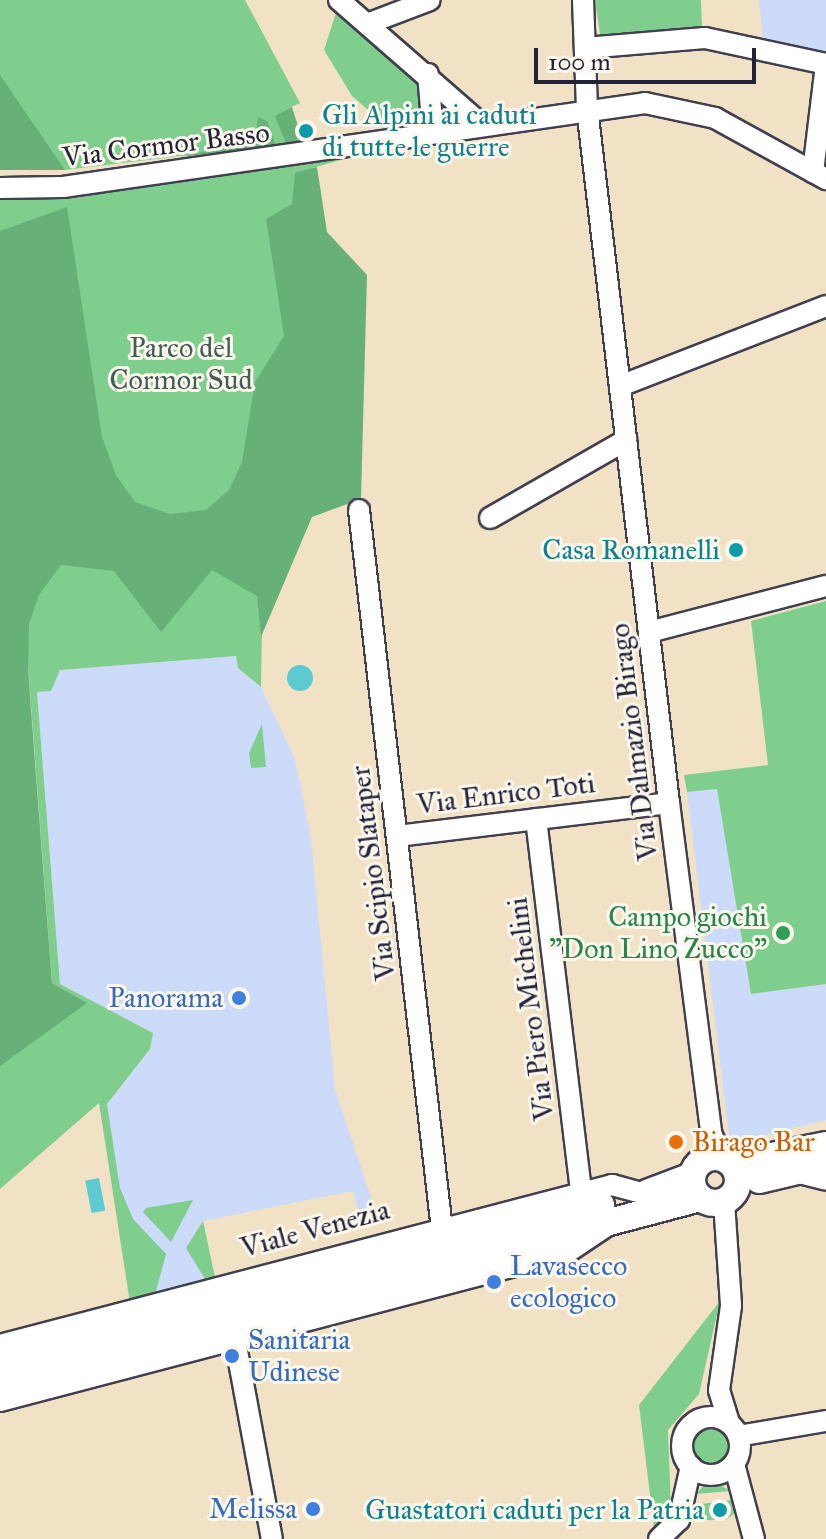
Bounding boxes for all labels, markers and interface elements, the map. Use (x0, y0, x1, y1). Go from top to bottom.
scale bar (538, 32, 760, 82)
text: 100 m (548, 47, 611, 77)
place label: Gli Alpini ai caduti di tutte le guerre (322, 98, 537, 164)
street label: Via Cormor Basso (61, 116, 271, 174)
marker: Gli Alpini ai caduti di tutte le guerre (297, 122, 315, 140)
park label: Parco del Cormor Sud (109, 331, 253, 397)
place label: Casa Romanelli (542, 533, 720, 567)
marker: Casa Romanelli (727, 541, 745, 559)
street label: Via Dalmazio Birago (603, 622, 665, 862)
street label: Via Scipio Slataper (343, 764, 403, 982)
street label: Via Enrico Toti (415, 766, 597, 822)
street label: Via Piero Michelini (501, 896, 561, 1122)
place label: Campo giochi "Don Lino Zucco" (549, 900, 767, 966)
marker: Campo giochi "Don Lino Zucco" (774, 924, 792, 942)
place label: Panorama (109, 981, 223, 1015)
marker: Panorama (230, 989, 248, 1007)
place label: Birago Bar (692, 1125, 815, 1159)
marker: Birago Bar (667, 1133, 685, 1151)
street label: Viale Venezia (237, 1193, 393, 1265)
place label: Lavasecco ecologico (510, 1249, 627, 1315)
marker: Lavasecco ecologico (485, 1273, 503, 1291)
place label: Sanitaria Udinese (248, 1323, 350, 1389)
marker: Sanitaria Udinese (223, 1347, 241, 1365)
place label: Melissa (209, 1492, 297, 1526)
place label: Guastatori caduti per la Patria (365, 1493, 704, 1527)
marker: Melissa (304, 1500, 322, 1518)
marker: Guastatori caduti per la Patria (711, 1501, 729, 1519)

